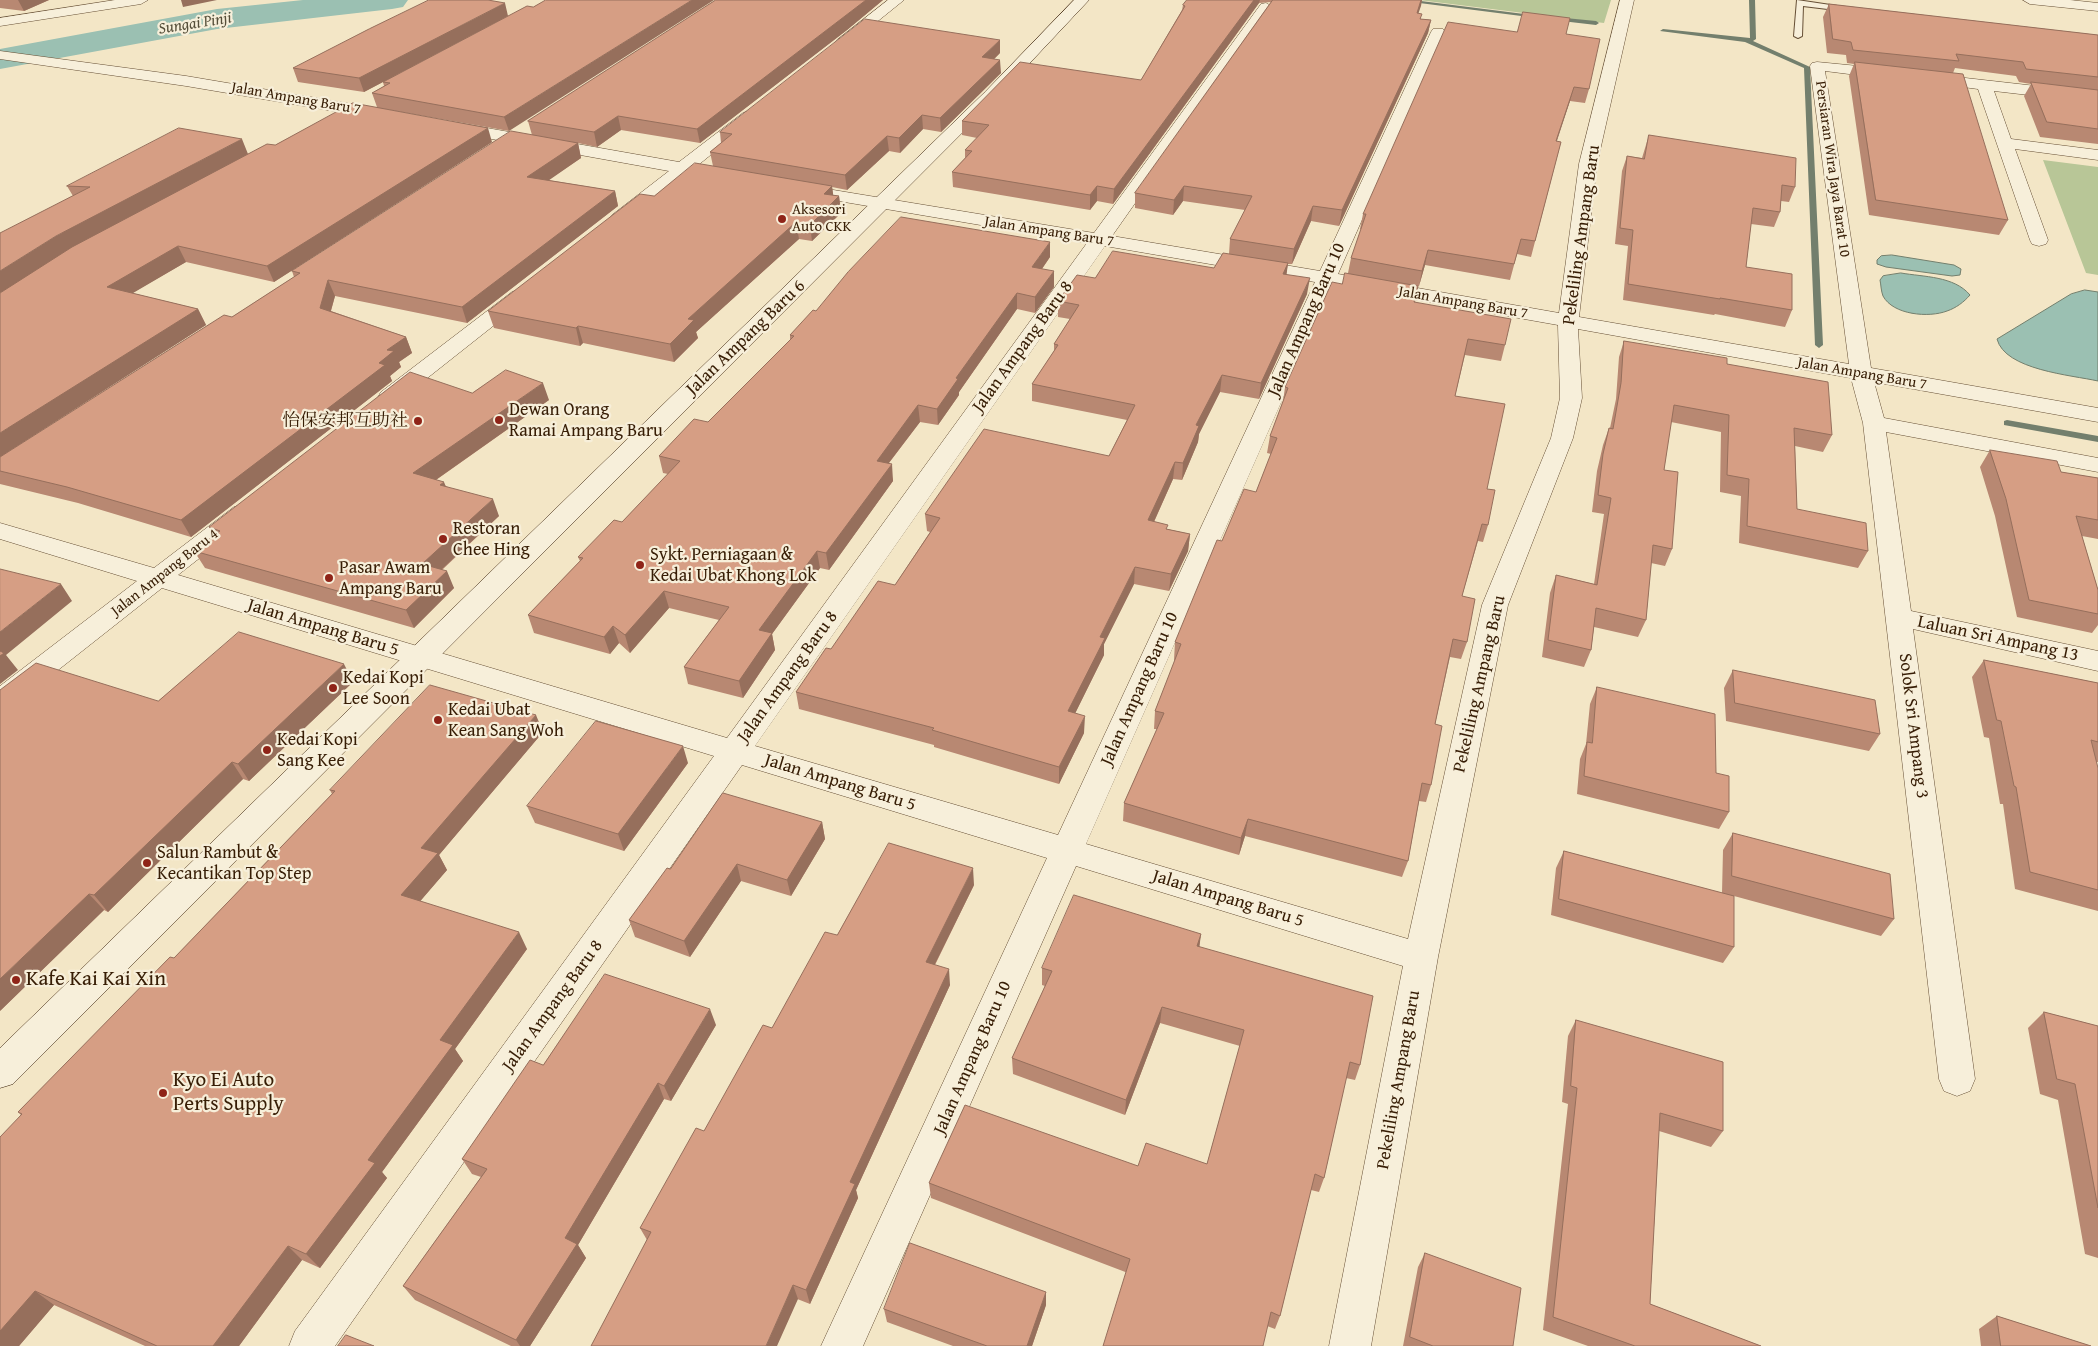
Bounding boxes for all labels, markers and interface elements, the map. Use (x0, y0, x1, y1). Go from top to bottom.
water label: Sungai Pinji (157, 9, 233, 39)
street label: Jalan Ampang Baru 7 (230, 79, 362, 119)
street label: Persiaran Wira Jaya Barat 10 (1811, 80, 1853, 258)
street label: Pekeliling Ampang Baru (1559, 144, 1605, 326)
place label: Aksesori Auto CKK (792, 201, 851, 236)
marker: Aksesori Auto CKK (776, 213, 788, 225)
street label: Jalan Ampang Baru 7 (983, 213, 1115, 251)
street label: Jalan Ampang Baru 10 (1263, 240, 1351, 400)
street label: Jalan Ampang Baru 6 (682, 276, 810, 400)
street label: Jalan Ampang Baru 8 (968, 277, 1078, 417)
street label: Jalan Ampang Baru 7 (1397, 283, 1529, 323)
street label: Jalan Ampang Baru 7 (1796, 354, 1928, 394)
place label: Dewan Orang Ramai Ampang Baru (509, 399, 663, 442)
place label: 怡保安邦互助社 (282, 410, 408, 432)
marker: Dewan Orang Ramai Ampang Baru (493, 414, 505, 426)
marker: 怡保安邦互助社 (412, 415, 424, 427)
place label: Restoran Chee Hing (453, 518, 530, 560)
street label: Jalan Ampang Baru 4 (108, 526, 222, 620)
marker: Restoran Chee Hing (437, 533, 449, 545)
place label: Sykt. Perniagaan & Kedai Ubat Khong Lok (650, 544, 816, 586)
place label: Pasar Awam Ampang Baru (339, 557, 442, 600)
marker: Sykt. Perniagaan & Kedai Ubat Khong Lok (634, 559, 646, 571)
marker: Pasar Awam Ampang Baru (323, 572, 335, 584)
street label: Pekeliling Ampang Baru (1449, 593, 1511, 775)
street label: Jalan Ampang Baru 5 (245, 595, 401, 661)
street label: Jalan Ampang Baru 8 (733, 607, 843, 747)
street label: Jalan Ampang Baru 10 (1096, 609, 1184, 769)
street label: Laluan Sri Ampang 13 (1916, 611, 2080, 667)
street label: Solok Sri Ampang 3 (1893, 652, 1933, 800)
place label: Kedai Kopi Lee Soon (343, 667, 424, 710)
marker: Kedai Kopi Lee Soon (327, 682, 339, 694)
place label: Kedai Ubat Kean Sang Woh (448, 699, 564, 742)
marker: Kedai Ubat Kean Sang Woh (432, 714, 444, 726)
place label: Kedai Kopi Sang Kee (277, 729, 358, 772)
marker: Kedai Kopi Sang Kee (261, 744, 273, 756)
street label: Jalan Ampang Baru 5 (762, 750, 918, 816)
place label: Salun Rambut & Kecantikan Top Step (157, 842, 311, 884)
marker: Salun Rambut & Kecantikan Top Step (141, 857, 153, 869)
street label: Jalan Ampang Baru 5 (1150, 866, 1306, 932)
street label: Jalan Ampang Baru 8 (498, 936, 608, 1076)
place label: Kafe Kai Kai Xin (26, 967, 166, 993)
marker: Kafe Kai Kai Xin (10, 974, 22, 986)
street label: Jalan Ampang Baru 10 (929, 978, 1017, 1138)
street label: Pekeliling Ampang Baru (1373, 989, 1425, 1171)
place label: Kyo Ei Auto Perts Supply (173, 1068, 284, 1118)
marker: Kyo Ei Auto Perts Supply (157, 1087, 169, 1099)

